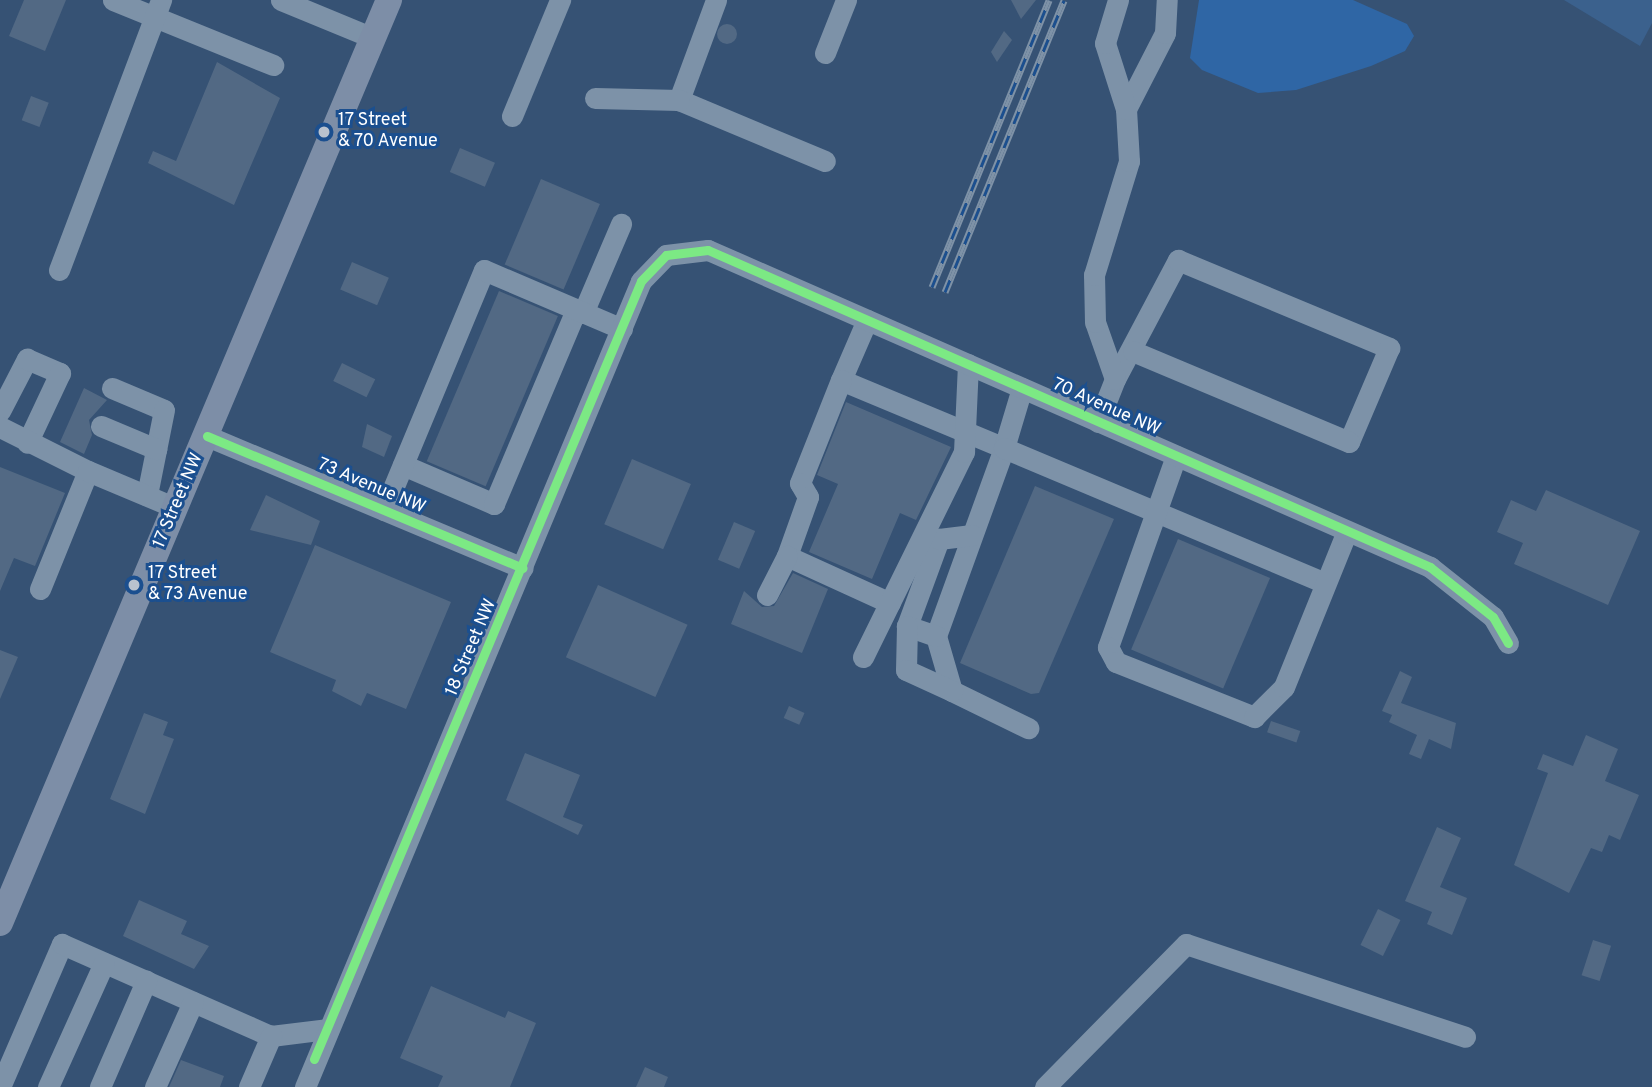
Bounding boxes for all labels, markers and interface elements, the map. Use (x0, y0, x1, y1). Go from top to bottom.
place label: 17 Street & 70 Avenue (338, 111, 439, 154)
marker: 17 Street & 70 Avenue (316, 124, 332, 140)
street label: 70 Avenue NW (1048, 374, 1164, 442)
street label: 17 Street NW (149, 450, 209, 552)
street label: 73 Avenue NW (313, 454, 429, 520)
place label: 17 Street & 73 Avenue (148, 564, 249, 606)
marker: 17 Street & 73 Avenue (126, 577, 142, 593)
street label: 18 Street NW (442, 596, 502, 700)

